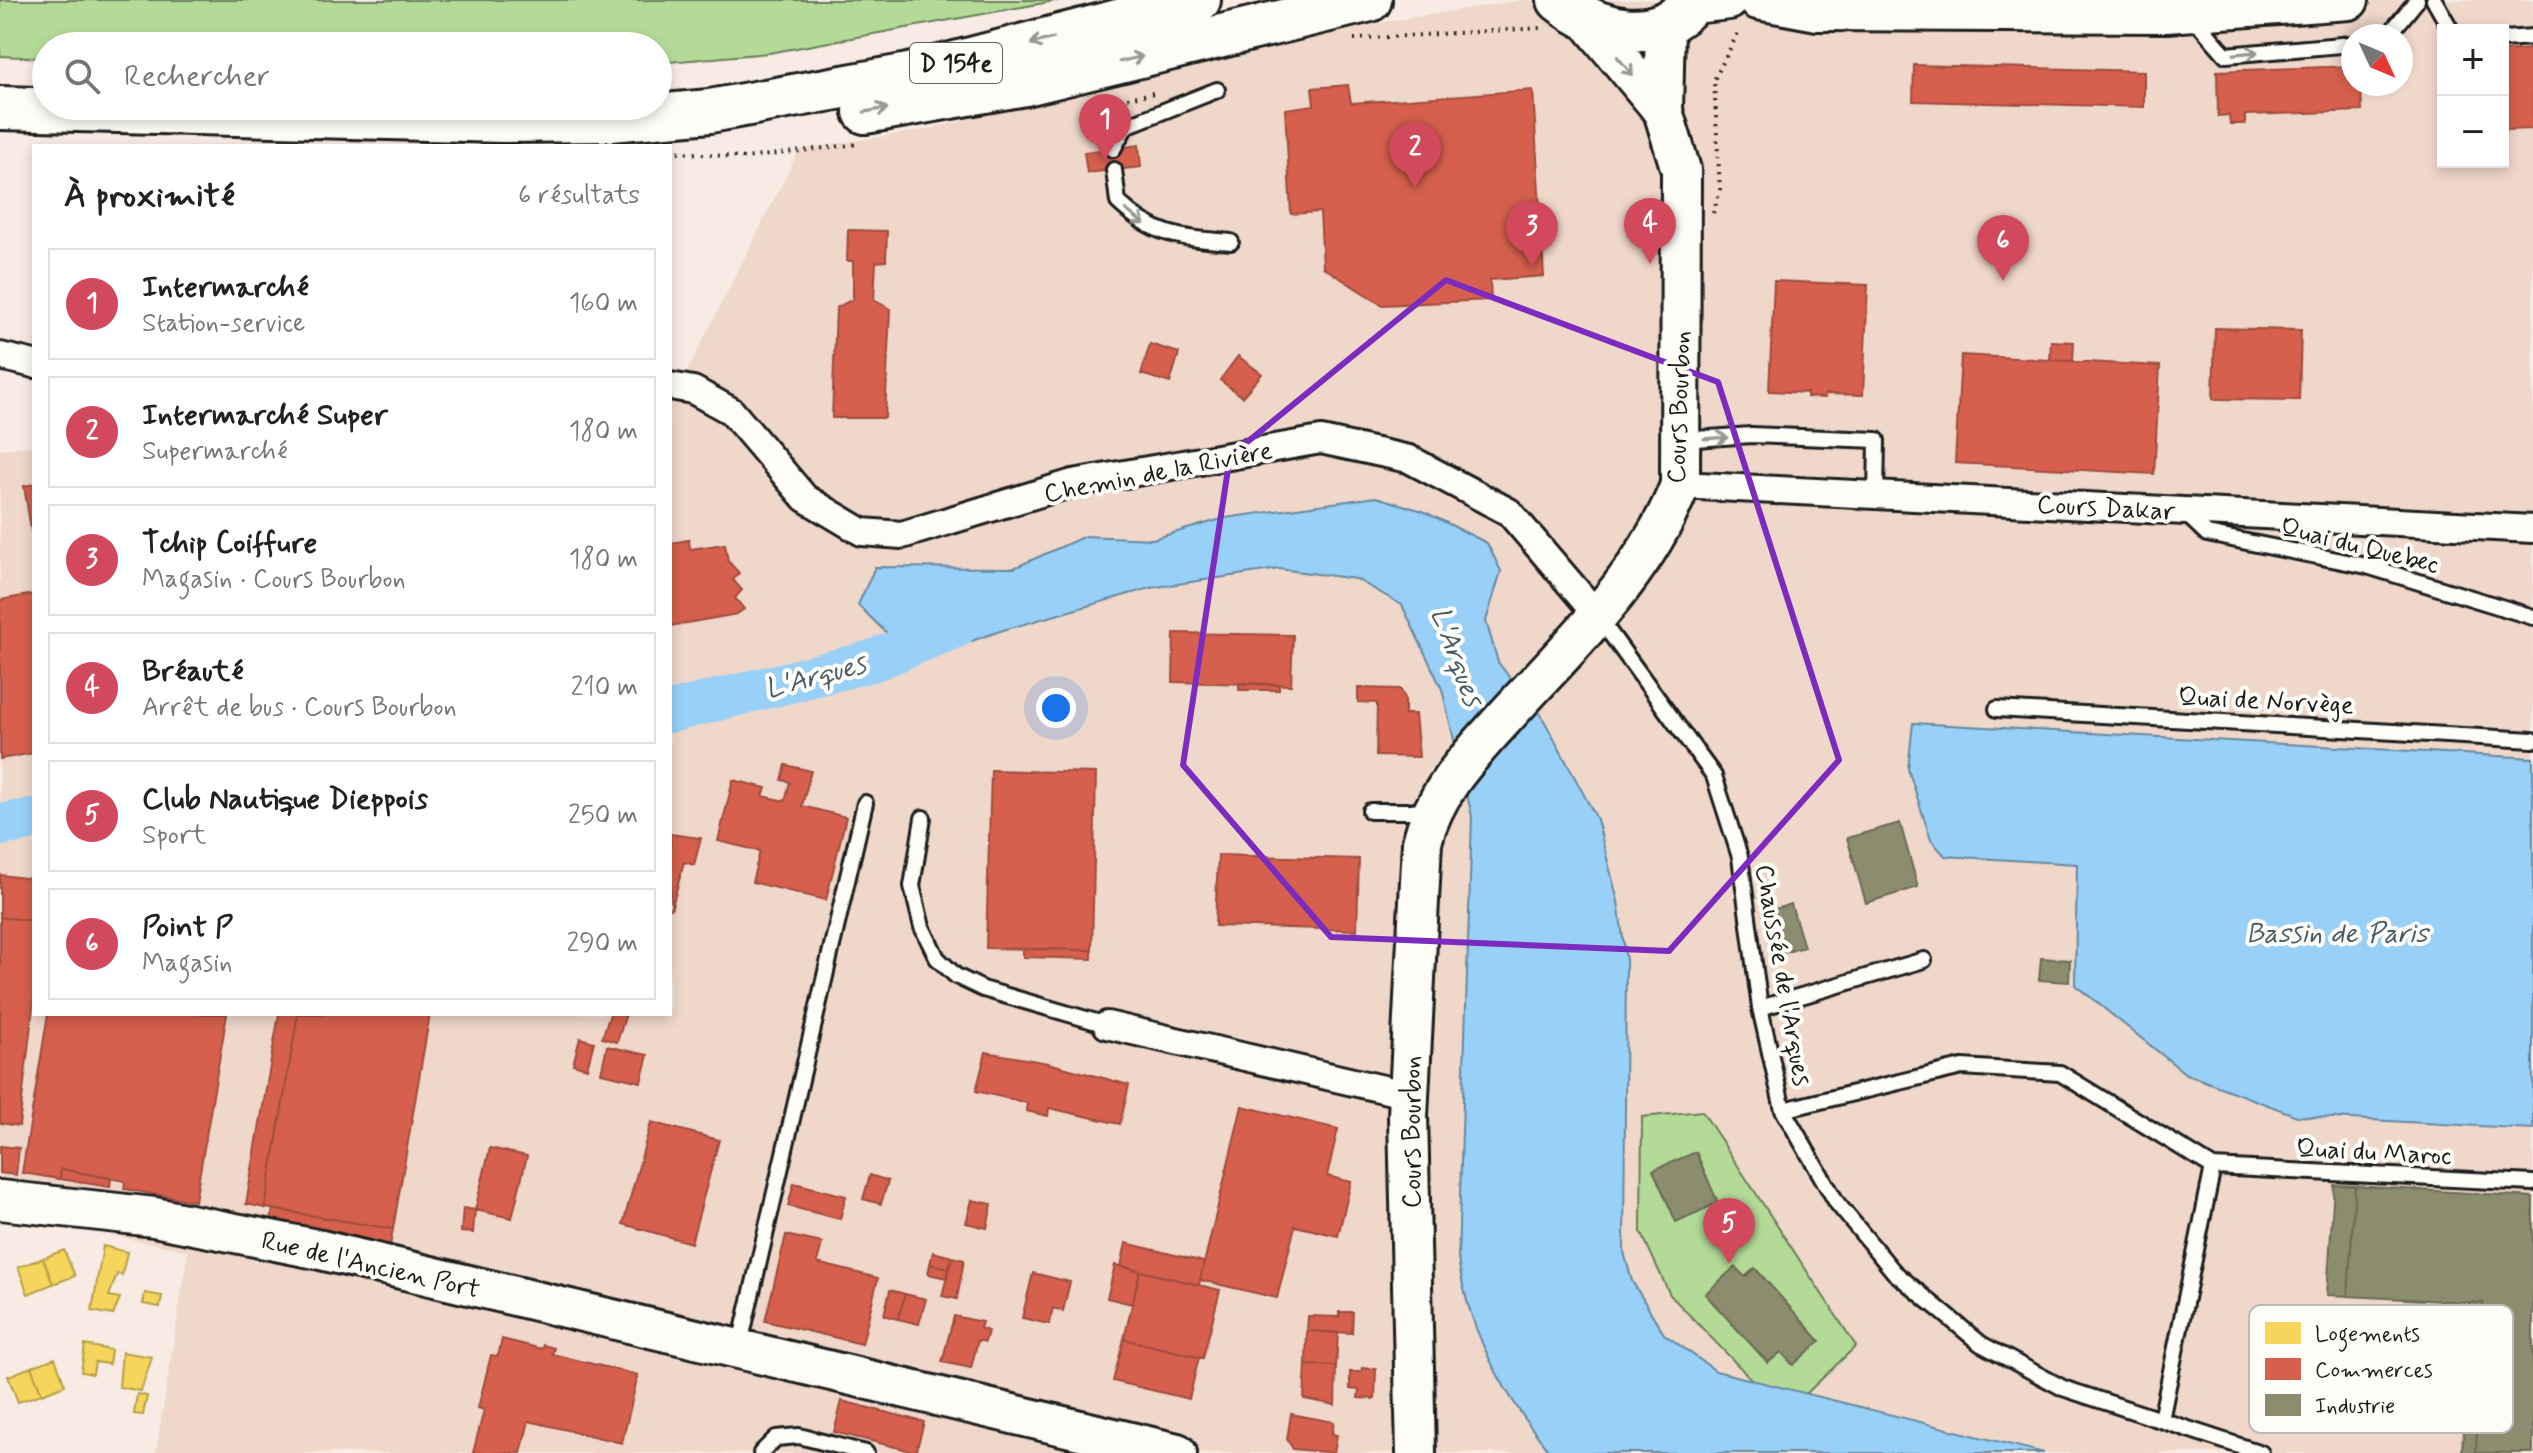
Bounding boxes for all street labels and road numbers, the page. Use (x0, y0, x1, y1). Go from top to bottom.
road number: D 154e (910, 43, 1002, 83)
street label: Cours Bourbon (1660, 330, 1700, 484)
street label: Chemin de la Rivière (1041, 434, 1276, 512)
street label: Cours Dakar (2036, 488, 2177, 530)
street label: Quai du Quebec (2277, 511, 2442, 583)
street label: Quai de Norvège (2177, 680, 2355, 724)
street label: Chaussée de l'Arques (1746, 862, 1818, 1089)
street label: Cours Bourbon (1396, 1056, 1430, 1208)
street label: Quai du Maroc (2295, 1132, 2452, 1174)
street label: Rue de l'Ancien Port (258, 1224, 483, 1308)

